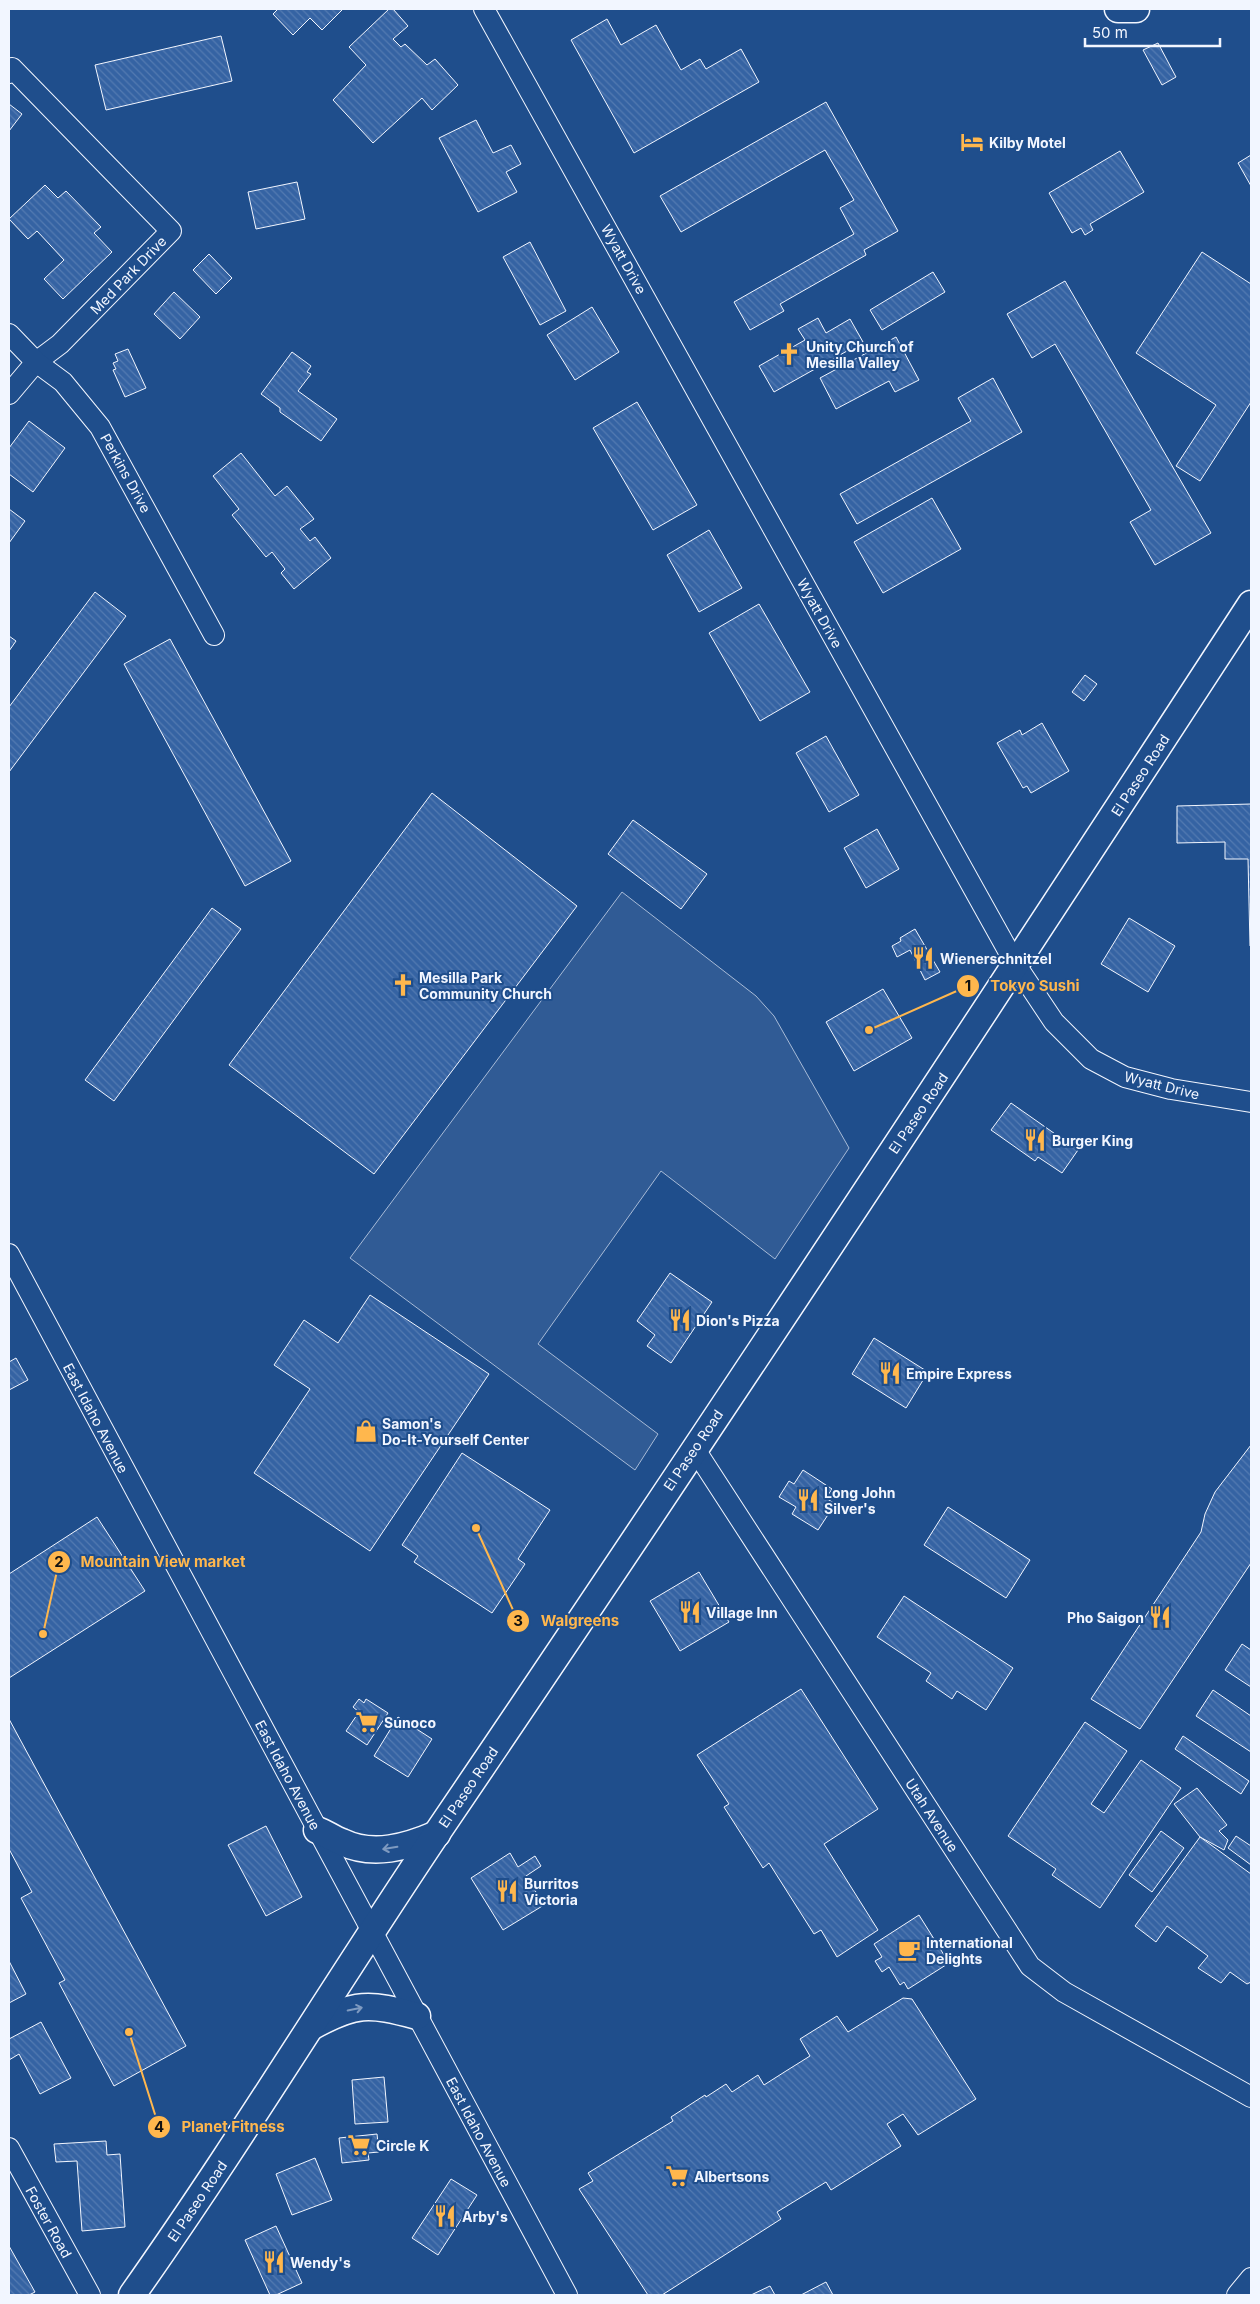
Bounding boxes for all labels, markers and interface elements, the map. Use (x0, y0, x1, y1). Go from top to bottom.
scale bar (1085, 15, 1220, 47)
text: 50 m (1092, 23, 1128, 42)
hotel icon: Kilby Motel (959, 129, 985, 155)
place label: Kilby Motel (989, 134, 1066, 151)
street label: Wyatt Drive (598, 221, 650, 297)
street label: Med Park Drive (86, 232, 170, 318)
place label: Unity Church of Mesilla Valley (806, 338, 914, 371)
church icon: Unity Church of Mesilla Valley (776, 341, 802, 367)
street label: Perkins Drive (97, 430, 155, 516)
street label: Wyatt Drive (794, 575, 846, 651)
street label: El Paseo Road (1107, 731, 1173, 819)
restaurant icon: Wienerschnitzel (910, 945, 936, 971)
place label: Wienerschnitzel (940, 950, 1052, 967)
place label: Mesilla Park Community Church (419, 969, 552, 1002)
callout: Tokyo Sushi (955, 971, 1090, 1001)
church icon: Mesilla Park Community Church (390, 972, 416, 998)
text: 1 (965, 976, 971, 995)
text: Tokyo Sushi (990, 976, 1080, 995)
street label: Wyatt Drive (1123, 1067, 1201, 1103)
street label: El Paseo Road (885, 1069, 951, 1157)
restaurant icon: Burger King (1022, 1127, 1048, 1153)
place label: Burger King (1052, 1132, 1133, 1149)
restaurant icon: Dion's Pizza (667, 1307, 693, 1333)
place label: Dion's Pizza (696, 1312, 780, 1329)
street label: East Idaho Avenue (60, 1360, 132, 1476)
restaurant icon: Empire Express (877, 1360, 903, 1386)
place label: Empire Express (906, 1365, 1012, 1382)
street label: El Paseo Road (660, 1406, 726, 1494)
place label: Samon's Do-It-Yourself Center (382, 1415, 529, 1448)
shop icon: Samon's Do-It-Yourself Center (353, 1418, 379, 1444)
place label: Long John Silver's (824, 1484, 896, 1517)
restaurant icon: Long John Silver's (795, 1487, 821, 1513)
callout: Mountain View market (46, 1547, 256, 1577)
text: 2 (54, 1552, 64, 1571)
text: Mountain View market (81, 1552, 246, 1571)
restaurant icon: Village Inn (677, 1599, 703, 1625)
place label: Village Inn (706, 1604, 778, 1621)
restaurant icon: Pho Saigon (1147, 1604, 1173, 1630)
callout: Walgreens (506, 1606, 629, 1636)
place label: Pho Saigon (1067, 1609, 1144, 1626)
text: 3 (513, 1611, 523, 1630)
text: Walgreens (541, 1611, 619, 1630)
supermarket icon: Sunoco (354, 1709, 380, 1735)
place label: Sunoco (384, 1714, 436, 1731)
street label: East Idaho Avenue (252, 1717, 324, 1833)
street label: El Paseo Road (435, 1743, 501, 1831)
street label: Utah Avenue (902, 1775, 962, 1855)
one-way arrow (383, 1843, 399, 1853)
place label: Burritos Victoria (524, 1875, 579, 1908)
restaurant icon: Burritos Victoria (494, 1878, 520, 1904)
place label: International Delights (926, 1934, 1013, 1967)
cafe icon: International Delights (896, 1937, 922, 1963)
one-way arrow (346, 2004, 362, 2013)
street label: East Idaho Avenue (443, 2074, 515, 2190)
callout: Planet Fitness (147, 2112, 295, 2142)
text: 4 (154, 2117, 164, 2136)
text: Planet Fitness (181, 2117, 285, 2136)
supermarket icon: Circle K (346, 2132, 372, 2158)
place label: Circle K (376, 2137, 429, 2154)
street label: El Paseo Road (164, 2157, 230, 2245)
supermarket icon: Albertsons (664, 2163, 690, 2189)
place label: Albertsons (694, 2168, 770, 2185)
street label: Foster Road (22, 2183, 76, 2261)
restaurant icon: Arby's (432, 2203, 458, 2229)
place label: Arby's (462, 2208, 508, 2225)
restaurant icon: Wendy's (261, 2249, 287, 2275)
place label: Wendy's (290, 2254, 351, 2271)

